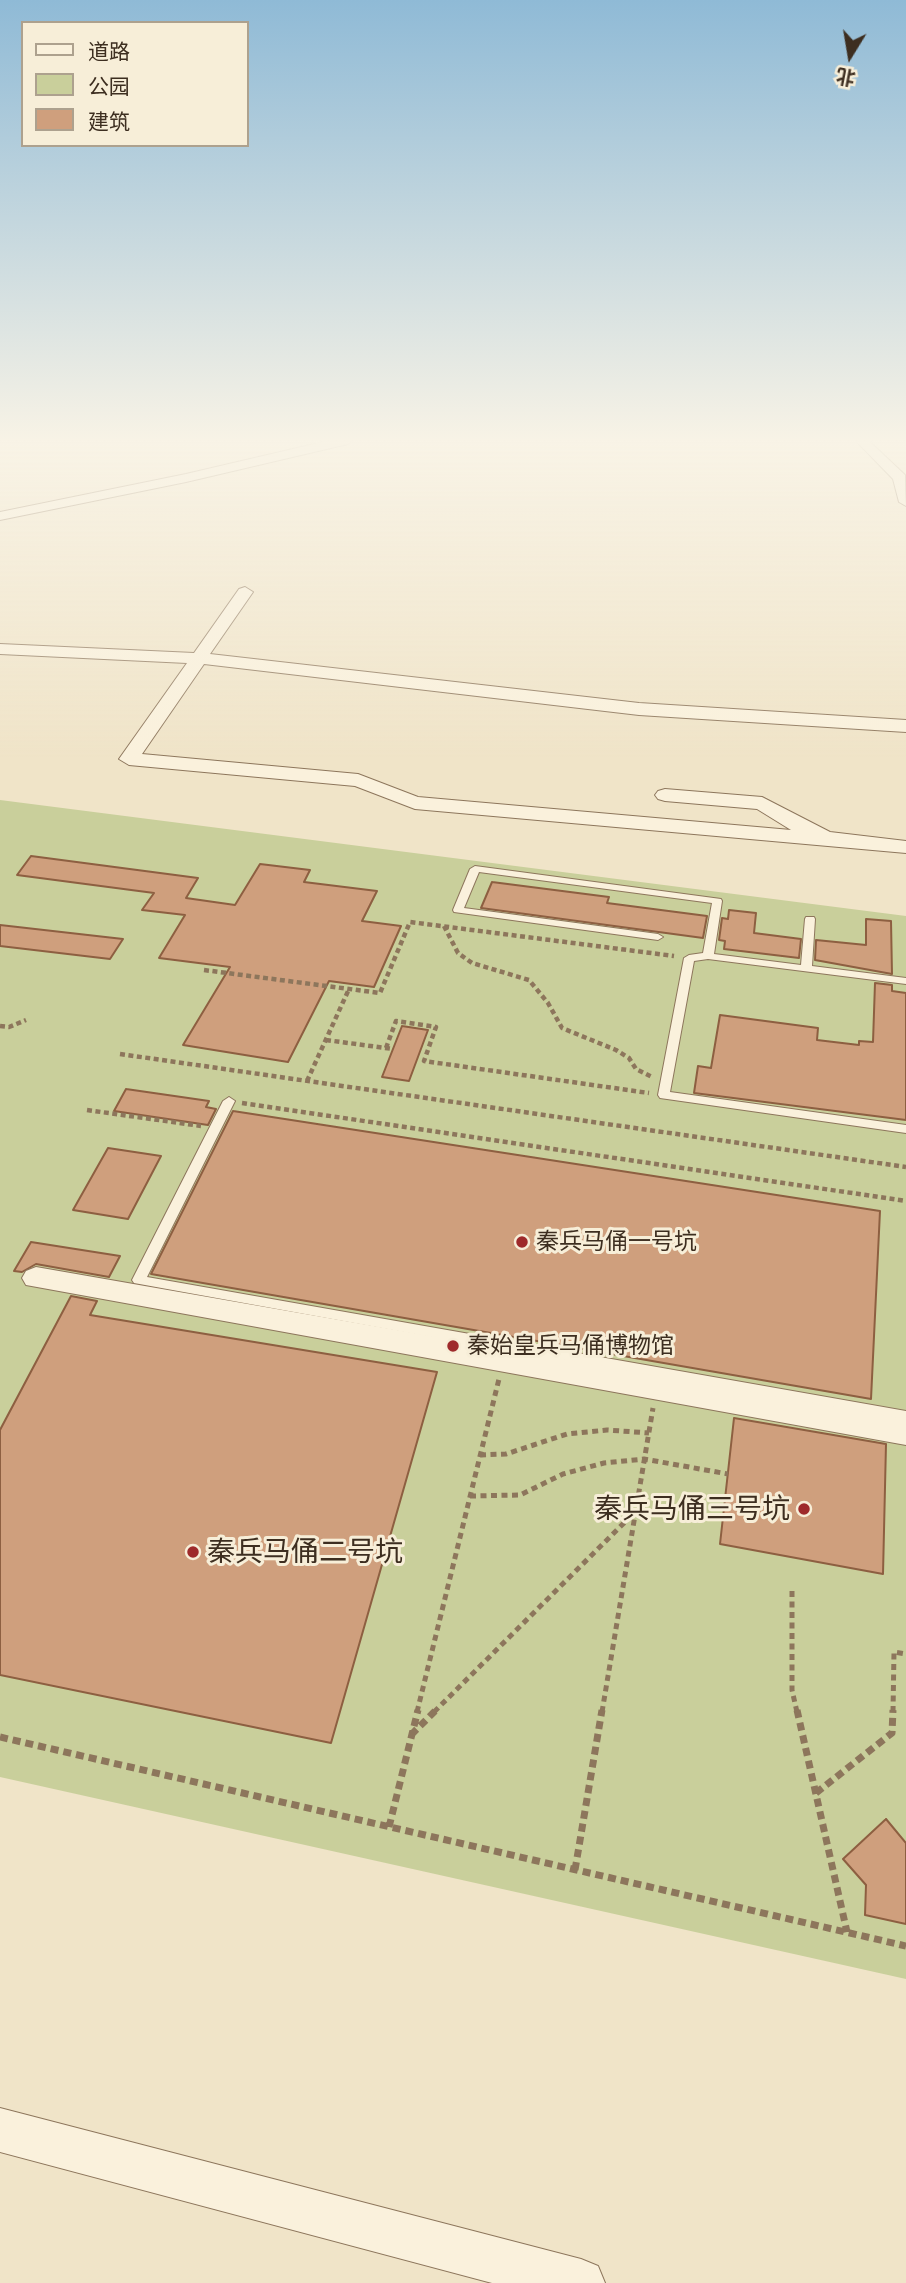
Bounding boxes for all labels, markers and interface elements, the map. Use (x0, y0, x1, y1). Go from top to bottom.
legend (21, 21, 248, 147)
north arrow (815, 21, 885, 91)
text: 道路 (88, 40, 130, 64)
text: 北 (835, 65, 857, 89)
text: 公园 (88, 75, 130, 99)
text: 建筑 (88, 110, 130, 134)
place label: 秦兵马俑一号坑 (536, 1228, 697, 1256)
marker: 秦兵马俑一号坑 (514, 1234, 530, 1250)
place label: 秦始皇兵马俑博物馆 (467, 1332, 674, 1360)
marker: 秦始皇兵马俑博物馆 (445, 1338, 461, 1354)
place label: 秦兵马俑三号坑 (594, 1492, 790, 1526)
marker: 秦兵马俑三号坑 (796, 1501, 812, 1517)
place label: 秦兵马俑二号坑 (207, 1535, 403, 1569)
marker: 秦兵马俑二号坑 (185, 1544, 201, 1560)

